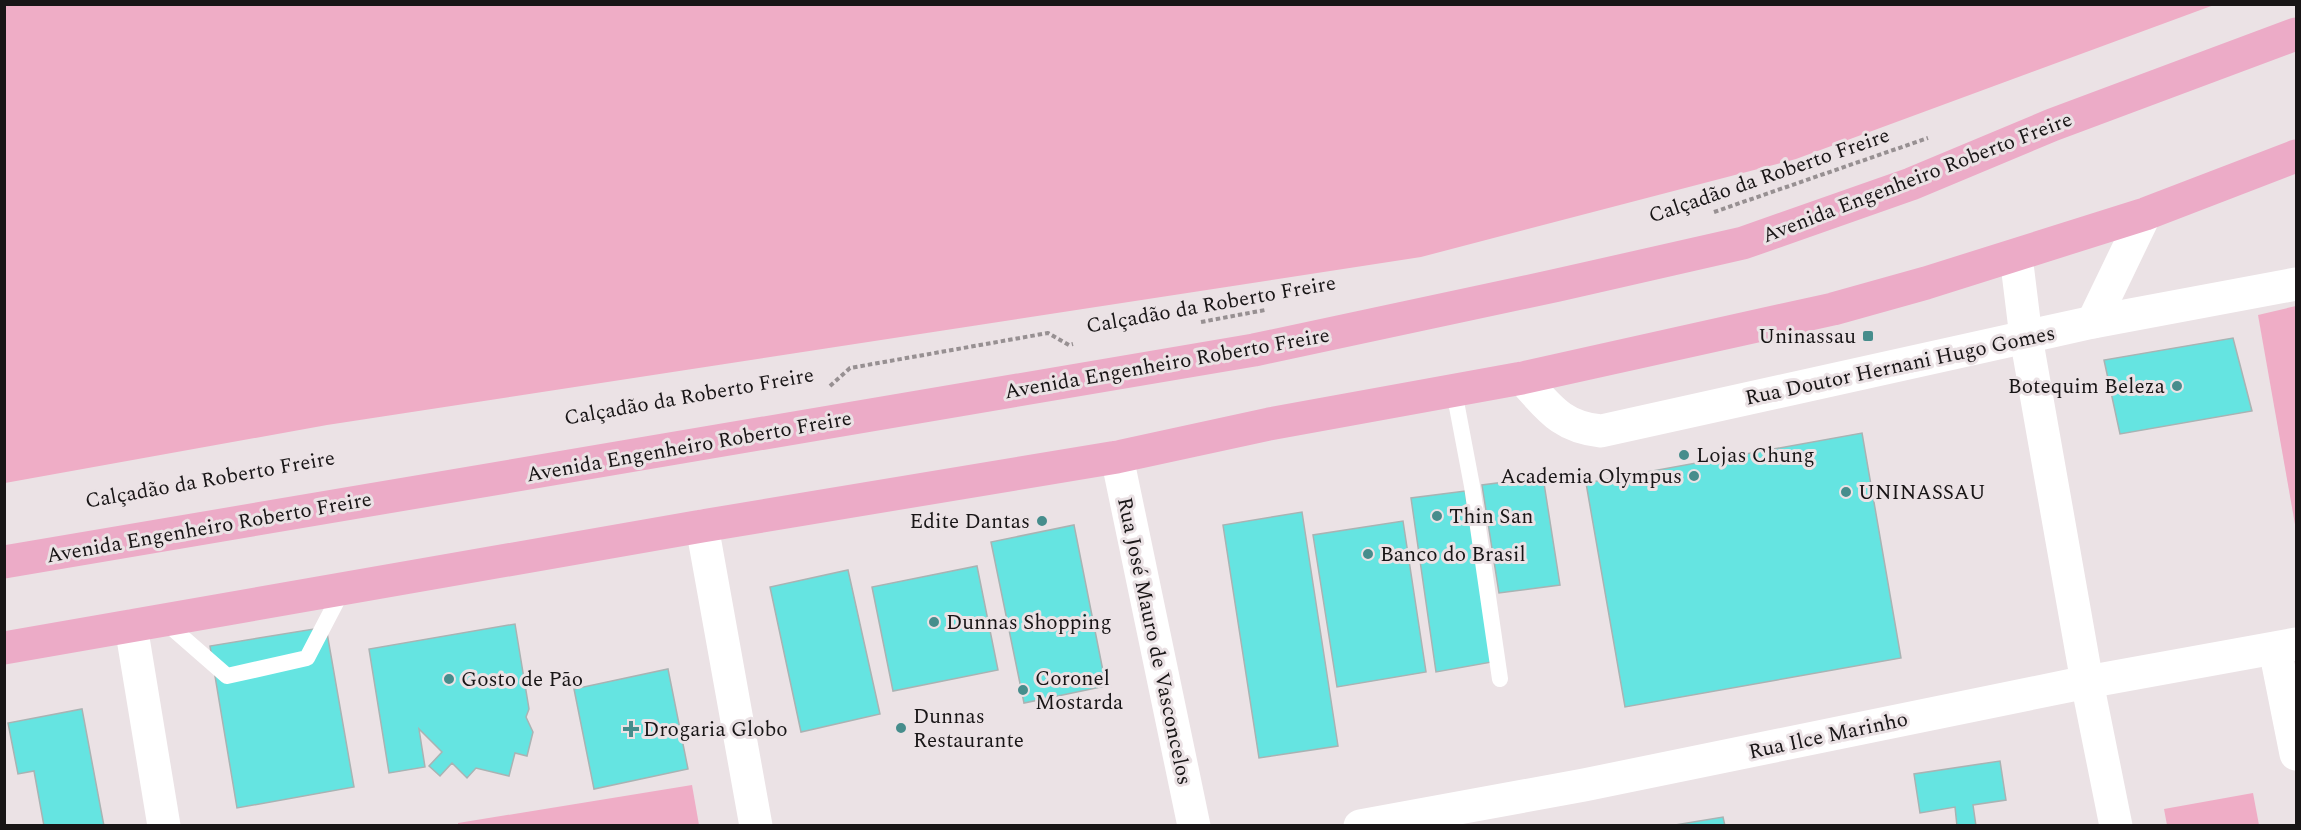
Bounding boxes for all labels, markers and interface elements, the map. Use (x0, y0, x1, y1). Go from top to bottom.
street label: Avenida Engenheiro Roberto Freire (1758, 104, 2077, 252)
street label: Calçadão da Roberto Freire (1644, 120, 1894, 232)
street label: Calçadão da Roberto Freire (1084, 267, 1339, 343)
street label: Rua Doutor Hernani Hugo Gomes (1742, 317, 2058, 414)
street label: Avenida Engenheiro Roberto Freire (1002, 320, 1332, 408)
place label: Uninassau (1758, 321, 1856, 353)
marker: Uninassau (1861, 329, 1875, 343)
street label: Calçadão da Roberto Freire (562, 359, 817, 435)
place label: Botequim Beleza (2008, 371, 2166, 403)
marker: Botequim Beleza (2170, 379, 2184, 393)
street label: Avenida Engenheiro Roberto Freire (524, 403, 854, 491)
place label: Lojas Chung (1696, 440, 1815, 472)
street label: Calçadão da Roberto Freire (83, 442, 338, 518)
marker: Lojas Chung (1677, 448, 1691, 462)
place label: Academia Olympus (1500, 461, 1682, 493)
marker: Academia Olympus (1687, 469, 1701, 483)
place label: UNINASSAU (1858, 477, 1986, 509)
street label: Avenida Engenheiro Roberto Freire (44, 484, 374, 572)
marker: UNINASSAU (1839, 485, 1853, 499)
street label: Rua José Mauro de Vasconcelos (1108, 494, 1200, 788)
place label: Thin San (1449, 501, 1533, 533)
place label: Edite Dantas (910, 506, 1030, 538)
marker: Thin San (1430, 509, 1444, 523)
marker: Edite Dantas (1035, 514, 1049, 528)
place label: Banco do Brasil (1380, 539, 1526, 571)
marker: Banco do Brasil (1361, 547, 1375, 561)
place label: Dunnas Shopping (946, 607, 1112, 639)
marker: Dunnas Shopping (927, 615, 941, 629)
place label: Coronel Mostarda (1035, 663, 1124, 719)
place label: Gosto de Pão (461, 664, 583, 696)
marker: Gosto de Pão (442, 672, 456, 686)
marker: Coronel Mostarda (1016, 683, 1030, 697)
place label: Dunnas Restaurante (913, 701, 1024, 757)
street label: Rua Ilce Marinho (1746, 703, 1911, 768)
place label: Drogaria Globo (643, 714, 788, 746)
marker: Dunnas Restaurante (894, 721, 908, 735)
marker: Drogaria Globo (624, 722, 638, 736)

